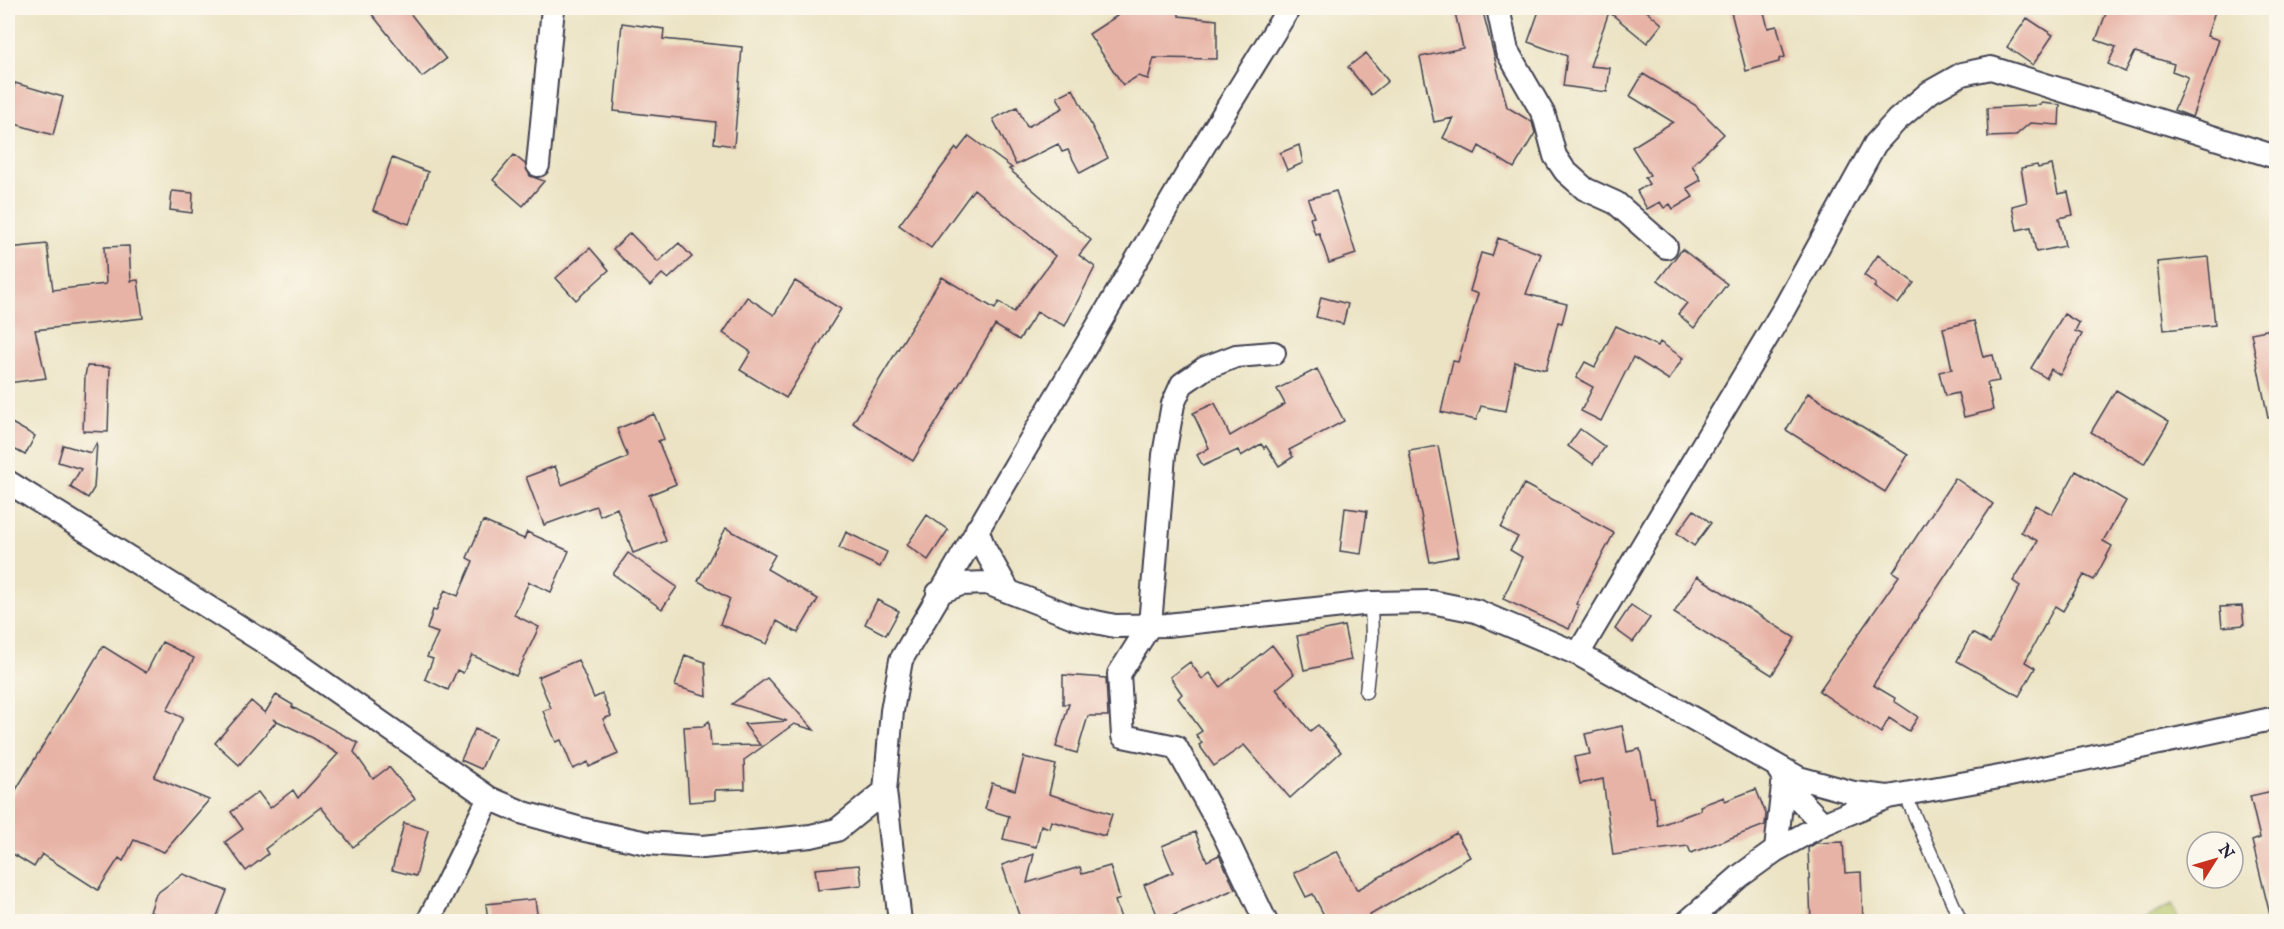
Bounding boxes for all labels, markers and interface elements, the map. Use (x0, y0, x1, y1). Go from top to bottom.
north arrow (2185, 830, 2245, 890)
text: N (2213, 840, 2238, 864)

